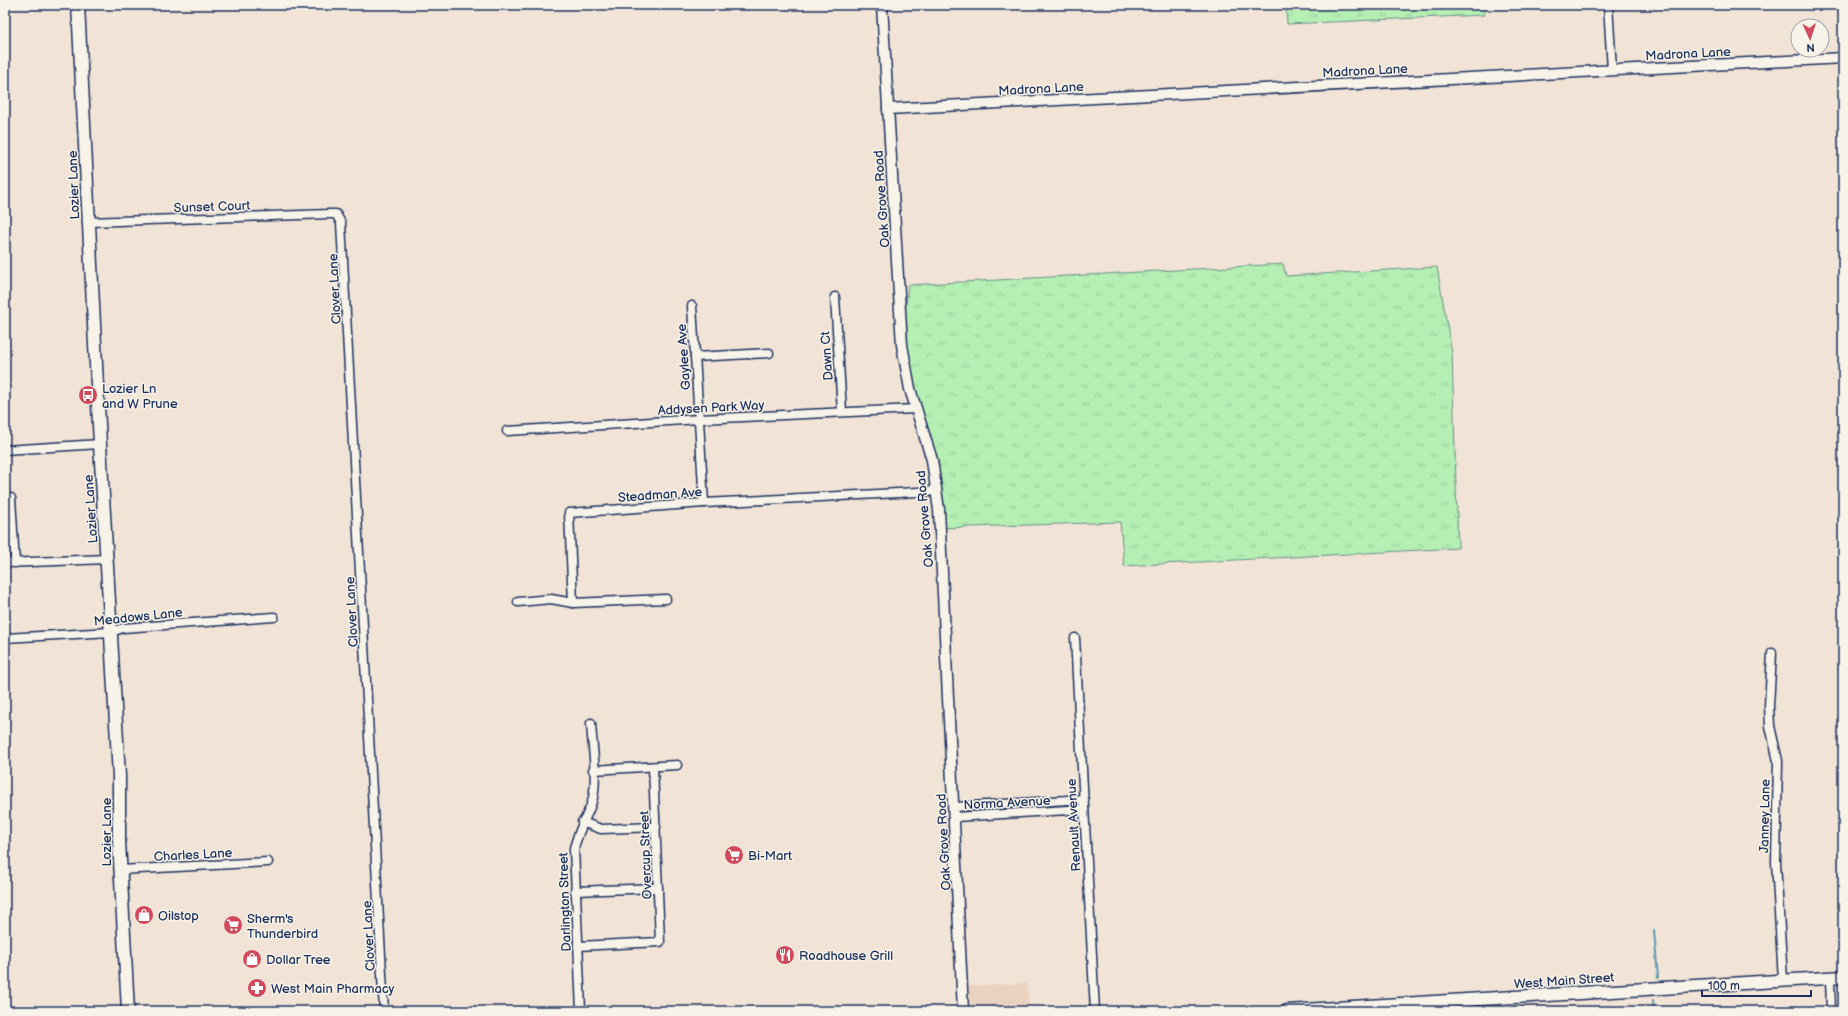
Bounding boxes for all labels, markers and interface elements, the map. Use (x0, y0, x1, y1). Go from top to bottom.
north arrow (1790, 18, 1830, 58)
text: N (1806, 41, 1815, 54)
street label: Madrona Lane (1645, 44, 1731, 64)
street label: Madrona Lane (1322, 61, 1408, 81)
street label: Madrona Lane (998, 79, 1084, 99)
street label: Lozier Lane (65, 150, 83, 220)
street label: Oak Grove Road (871, 150, 893, 248)
street label: Sunset Court (173, 198, 251, 216)
street label: Clover Lane (325, 253, 345, 325)
street label: Gaylee Ave (674, 323, 694, 390)
street label: Dawn Ct (817, 331, 837, 381)
place label: Lozier Ln and W Prune (102, 381, 178, 412)
bus stop icon: Lozier Ln and W Prune (77, 384, 99, 406)
street label: Addysen Park Way (657, 397, 765, 419)
street label: Oak Grove Road (913, 470, 937, 568)
street label: Lozier Lane (81, 474, 101, 544)
street label: Steadman Ave (617, 484, 703, 506)
street label: Clover Lane (342, 576, 362, 648)
street label: Meadows Lane (93, 604, 184, 630)
street label: Renault Avenue (1064, 778, 1084, 872)
street label: Janney Lane (1756, 779, 1774, 853)
street label: Oak Grove Road (933, 793, 955, 891)
street label: Norma Avenue (963, 793, 1051, 813)
street label: Lozier Lane (99, 797, 115, 867)
street label: Overcup Street (636, 810, 656, 900)
supermarket icon: Bi-Mart (723, 844, 745, 866)
street label: Charles Lane (153, 845, 233, 865)
place label: Bi-Mart (748, 848, 792, 864)
street label: Darlington Street (555, 852, 575, 952)
street label: Clover Lane (359, 900, 379, 972)
shop icon: Oilstop (133, 904, 155, 926)
place label: Oilstop (158, 908, 199, 924)
place label: Sherm's Thunderbird (247, 911, 318, 942)
supermarket icon: Sherm's Thunderbird (222, 914, 244, 936)
restaurant icon: Roadhouse Grill (774, 944, 796, 966)
shop icon: Dollar Tree (241, 948, 263, 970)
place label: Roadhouse Grill (799, 948, 893, 964)
place label: Dollar Tree (266, 952, 331, 968)
street label: West Main Street (1513, 970, 1615, 992)
scale bar (1702, 972, 1811, 998)
pharmacy icon: West Main Pharmacy (246, 977, 268, 999)
text: 100 m (1708, 979, 1740, 994)
place label: West Main Pharmacy (271, 981, 395, 997)

